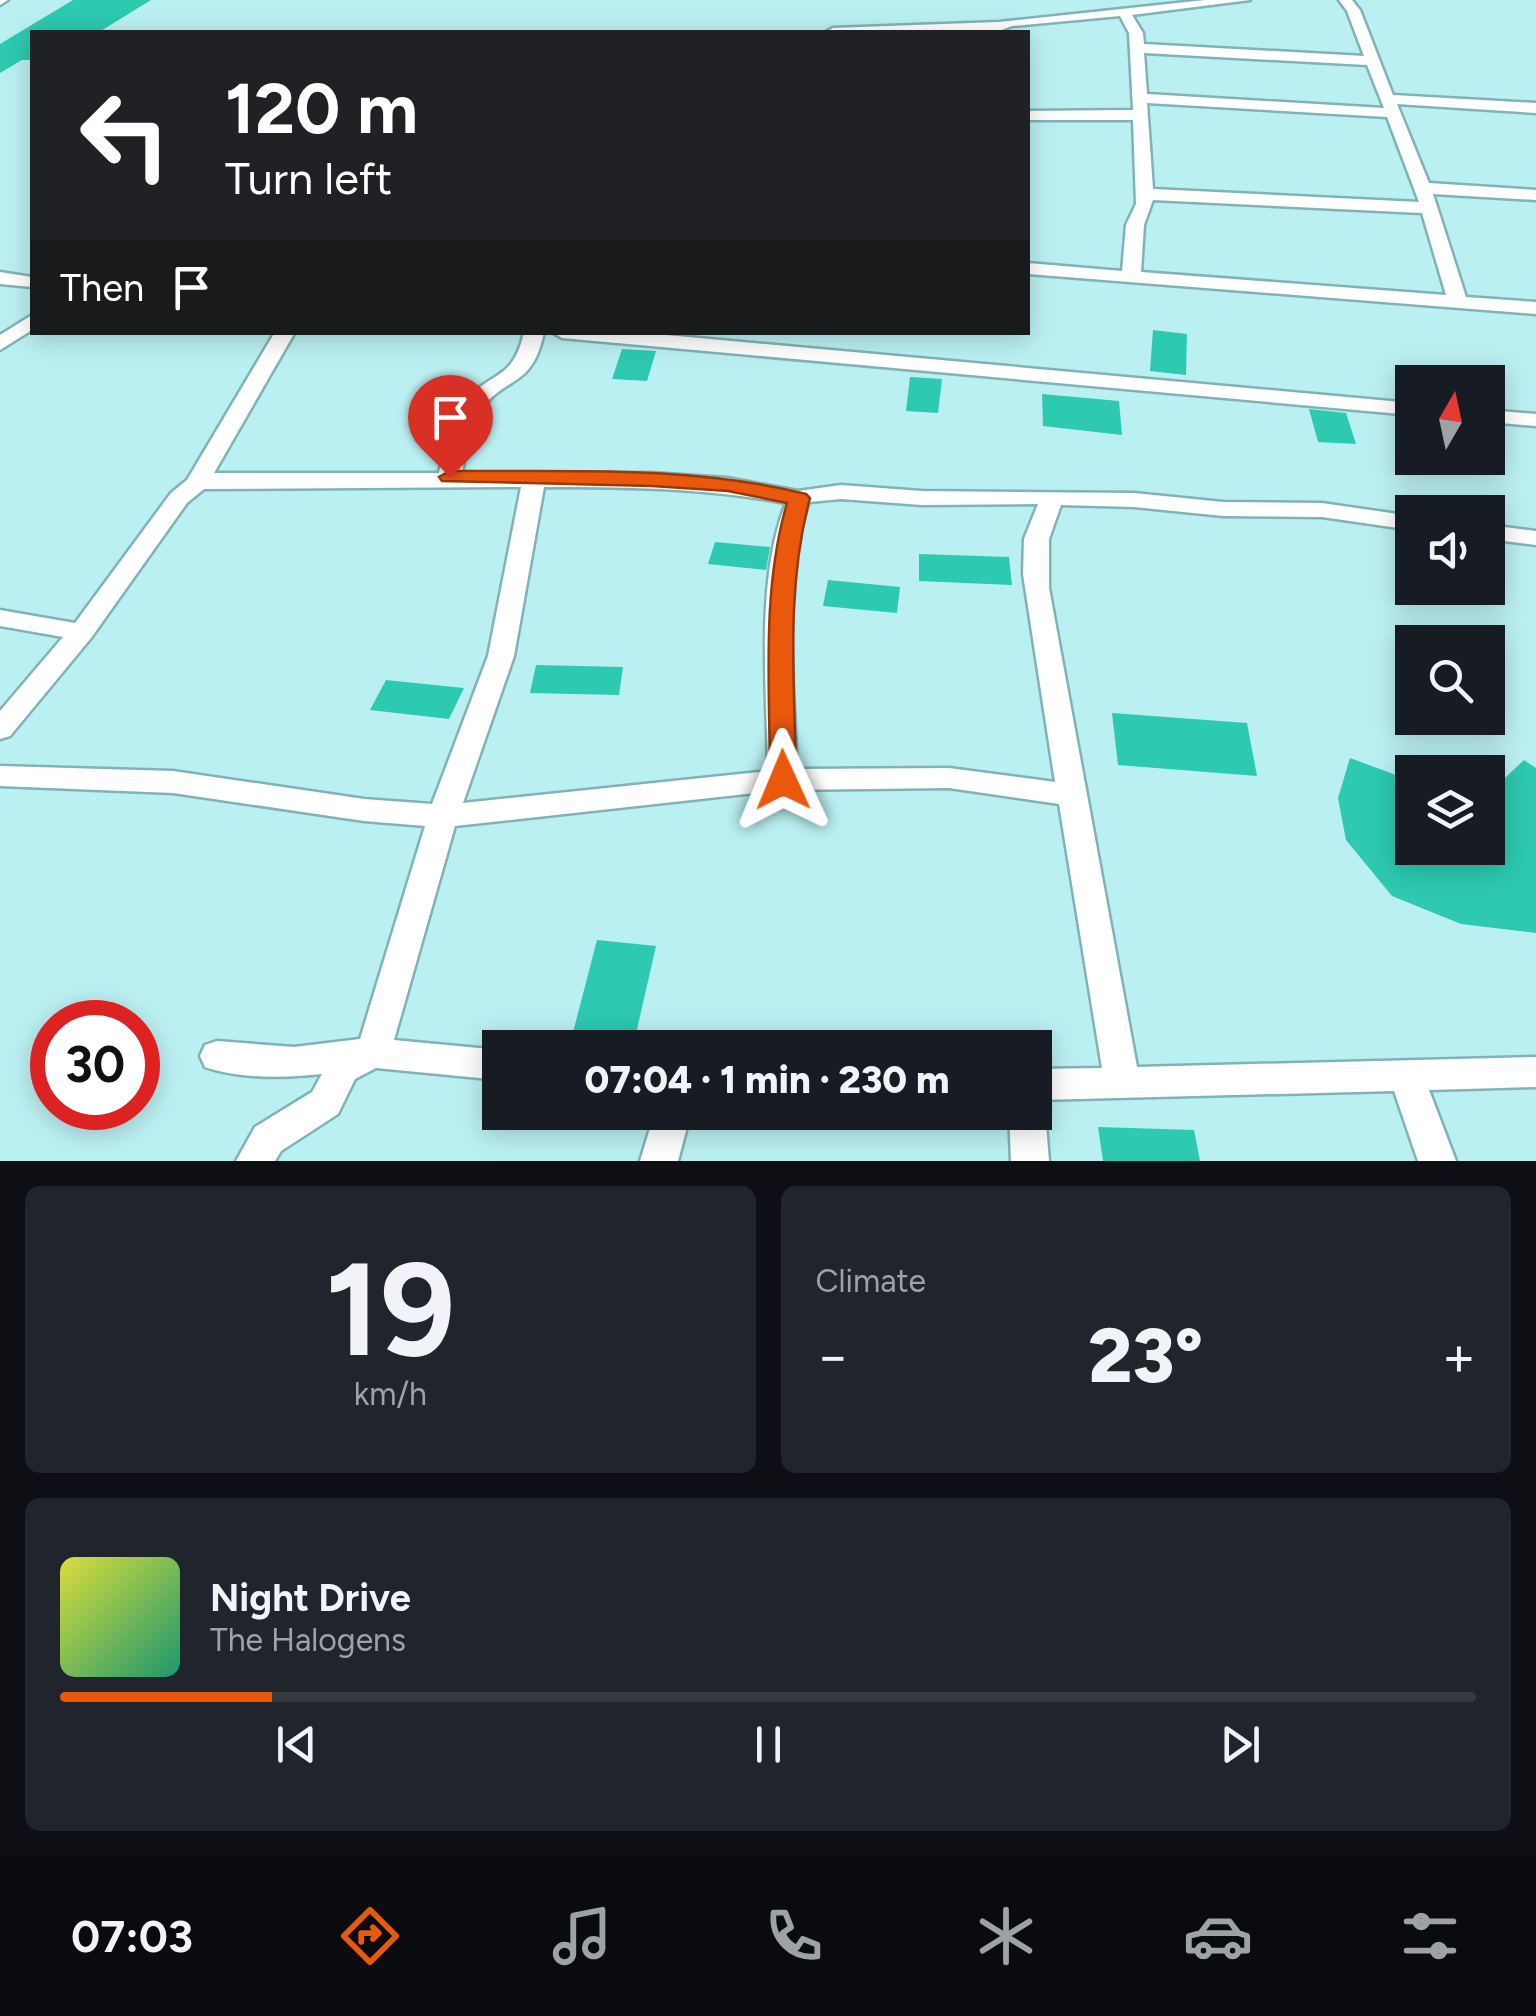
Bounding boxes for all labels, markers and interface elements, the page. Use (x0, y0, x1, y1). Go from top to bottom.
text: 120 m (225, 66, 418, 151)
icon: left (60, 70, 190, 200)
text: Turn left (225, 151, 392, 205)
icon: arrive (164, 260, 219, 315)
text: Then (60, 265, 144, 311)
north arrow (1395, 365, 1505, 475)
map controls (1395, 365, 1505, 865)
pin (408, 375, 493, 478)
icon: arrive (423, 390, 478, 445)
button: sound (1395, 495, 1505, 605)
button: search (1395, 625, 1505, 735)
position arrow (731, 728, 835, 832)
button: layers (1395, 755, 1505, 865)
speed limit sign: 30 (30, 1000, 160, 1130)
text: 07:04 · 1 min · 230 m (585, 1057, 949, 1103)
text: 19 (325, 1232, 455, 1388)
text: Climate (816, 1262, 926, 1300)
text: 23° (1088, 1311, 1203, 1401)
text: − (816, 1323, 850, 1389)
text: + (1442, 1323, 1476, 1389)
text: km/h (354, 1375, 427, 1413)
text: Night Drive (210, 1575, 411, 1621)
text: The Halogens (210, 1621, 406, 1659)
icon: previous (269, 1717, 324, 1772)
icon: pause (741, 1717, 796, 1772)
icon: next (1213, 1717, 1268, 1772)
icon: directions (335, 1901, 405, 1971)
icon: music (547, 1901, 617, 1971)
icon: phone (759, 1901, 829, 1971)
icon: climate (971, 1901, 1041, 1971)
icon: car (1183, 1901, 1253, 1971)
icon: filters (1395, 1901, 1465, 1971)
text: 07:03 (71, 1909, 193, 1963)

